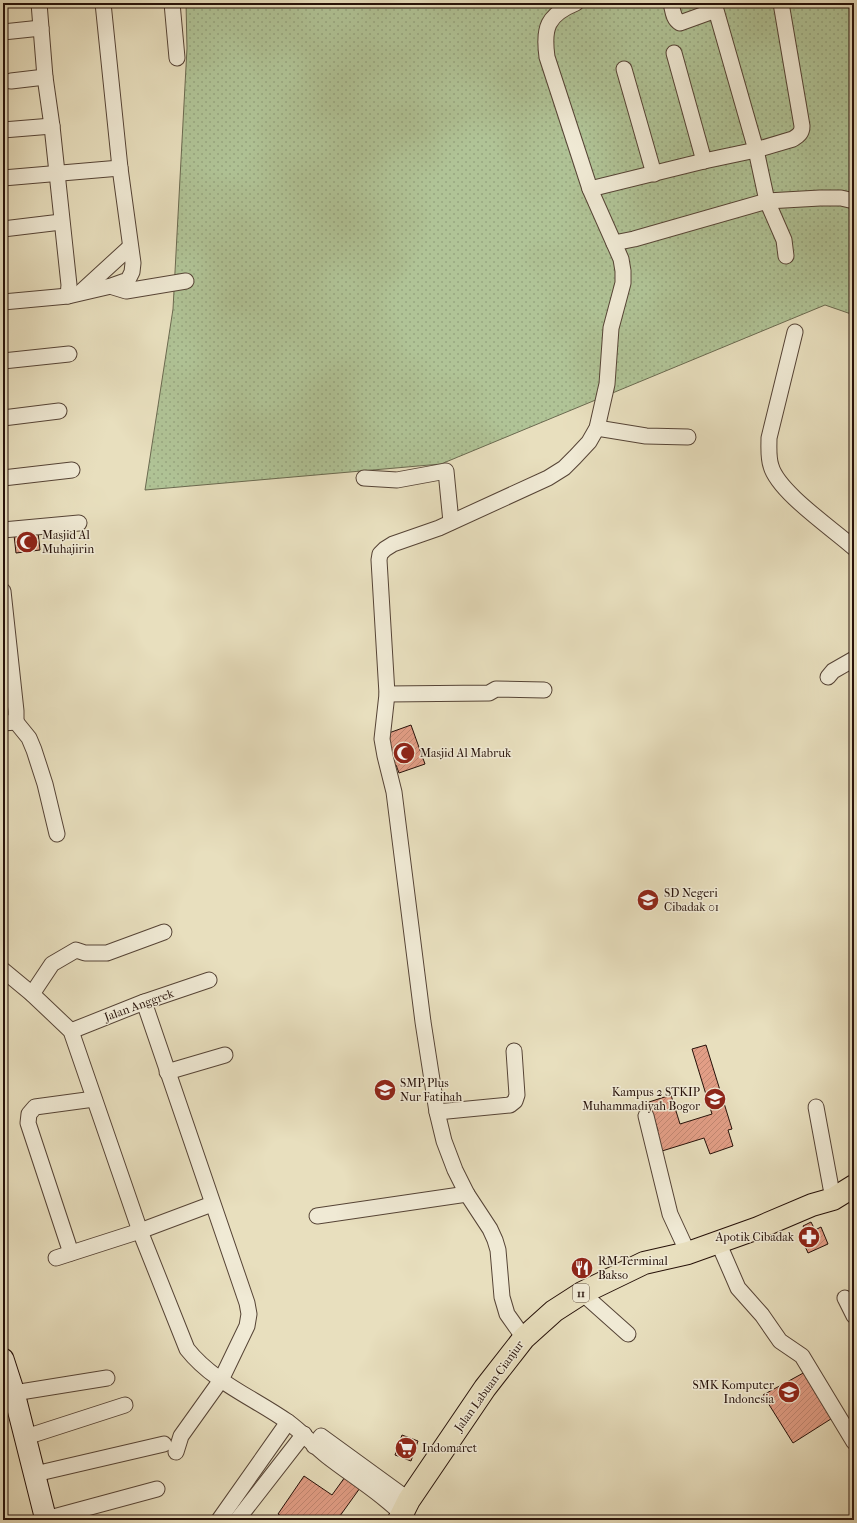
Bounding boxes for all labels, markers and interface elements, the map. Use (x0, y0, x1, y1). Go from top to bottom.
place label: Masjid Al Muhajirin (42, 528, 94, 556)
mosque icon: Masjid Al Muhajirin (14, 529, 40, 555)
mosque icon: Masjid Al Mabruk (391, 740, 417, 766)
place label: Masjid Al Mabruk (420, 746, 512, 760)
place label: SD Negeri Cibadak 01 (664, 886, 719, 914)
school or university icon: SD Negeri Cibadak 01 (635, 887, 661, 913)
street label: Jalan Anggrek (101, 986, 176, 1024)
place label: SMP Plus Nur Fatihah (400, 1076, 462, 1104)
school or university icon: SMP Plus Nur Fatihah (372, 1077, 398, 1103)
place label: Kampus 2 STKIP Muhammadiyah Bogor (582, 1085, 701, 1113)
school or university icon: Kampus 2 STKIP Muhammadiyah Bogor (702, 1086, 728, 1112)
pharmacy icon: Apotik Cibadak (796, 1224, 822, 1250)
place label: Apotik Cibadak (715, 1230, 795, 1244)
place label: RM Terminal Bakso (598, 1254, 668, 1282)
restaurant icon: RM Terminal Bakso (569, 1255, 595, 1281)
road number: 11 (573, 1284, 589, 1302)
street label: Jalan Labuan-Cianjur (451, 1337, 527, 1435)
place label: SMK Komputer Indonesia (692, 1378, 775, 1406)
school or university icon: SMK Komputer Indonesia (776, 1379, 802, 1405)
supermarket icon: Indomaret (393, 1435, 419, 1461)
place label: Indomaret (422, 1441, 478, 1455)

